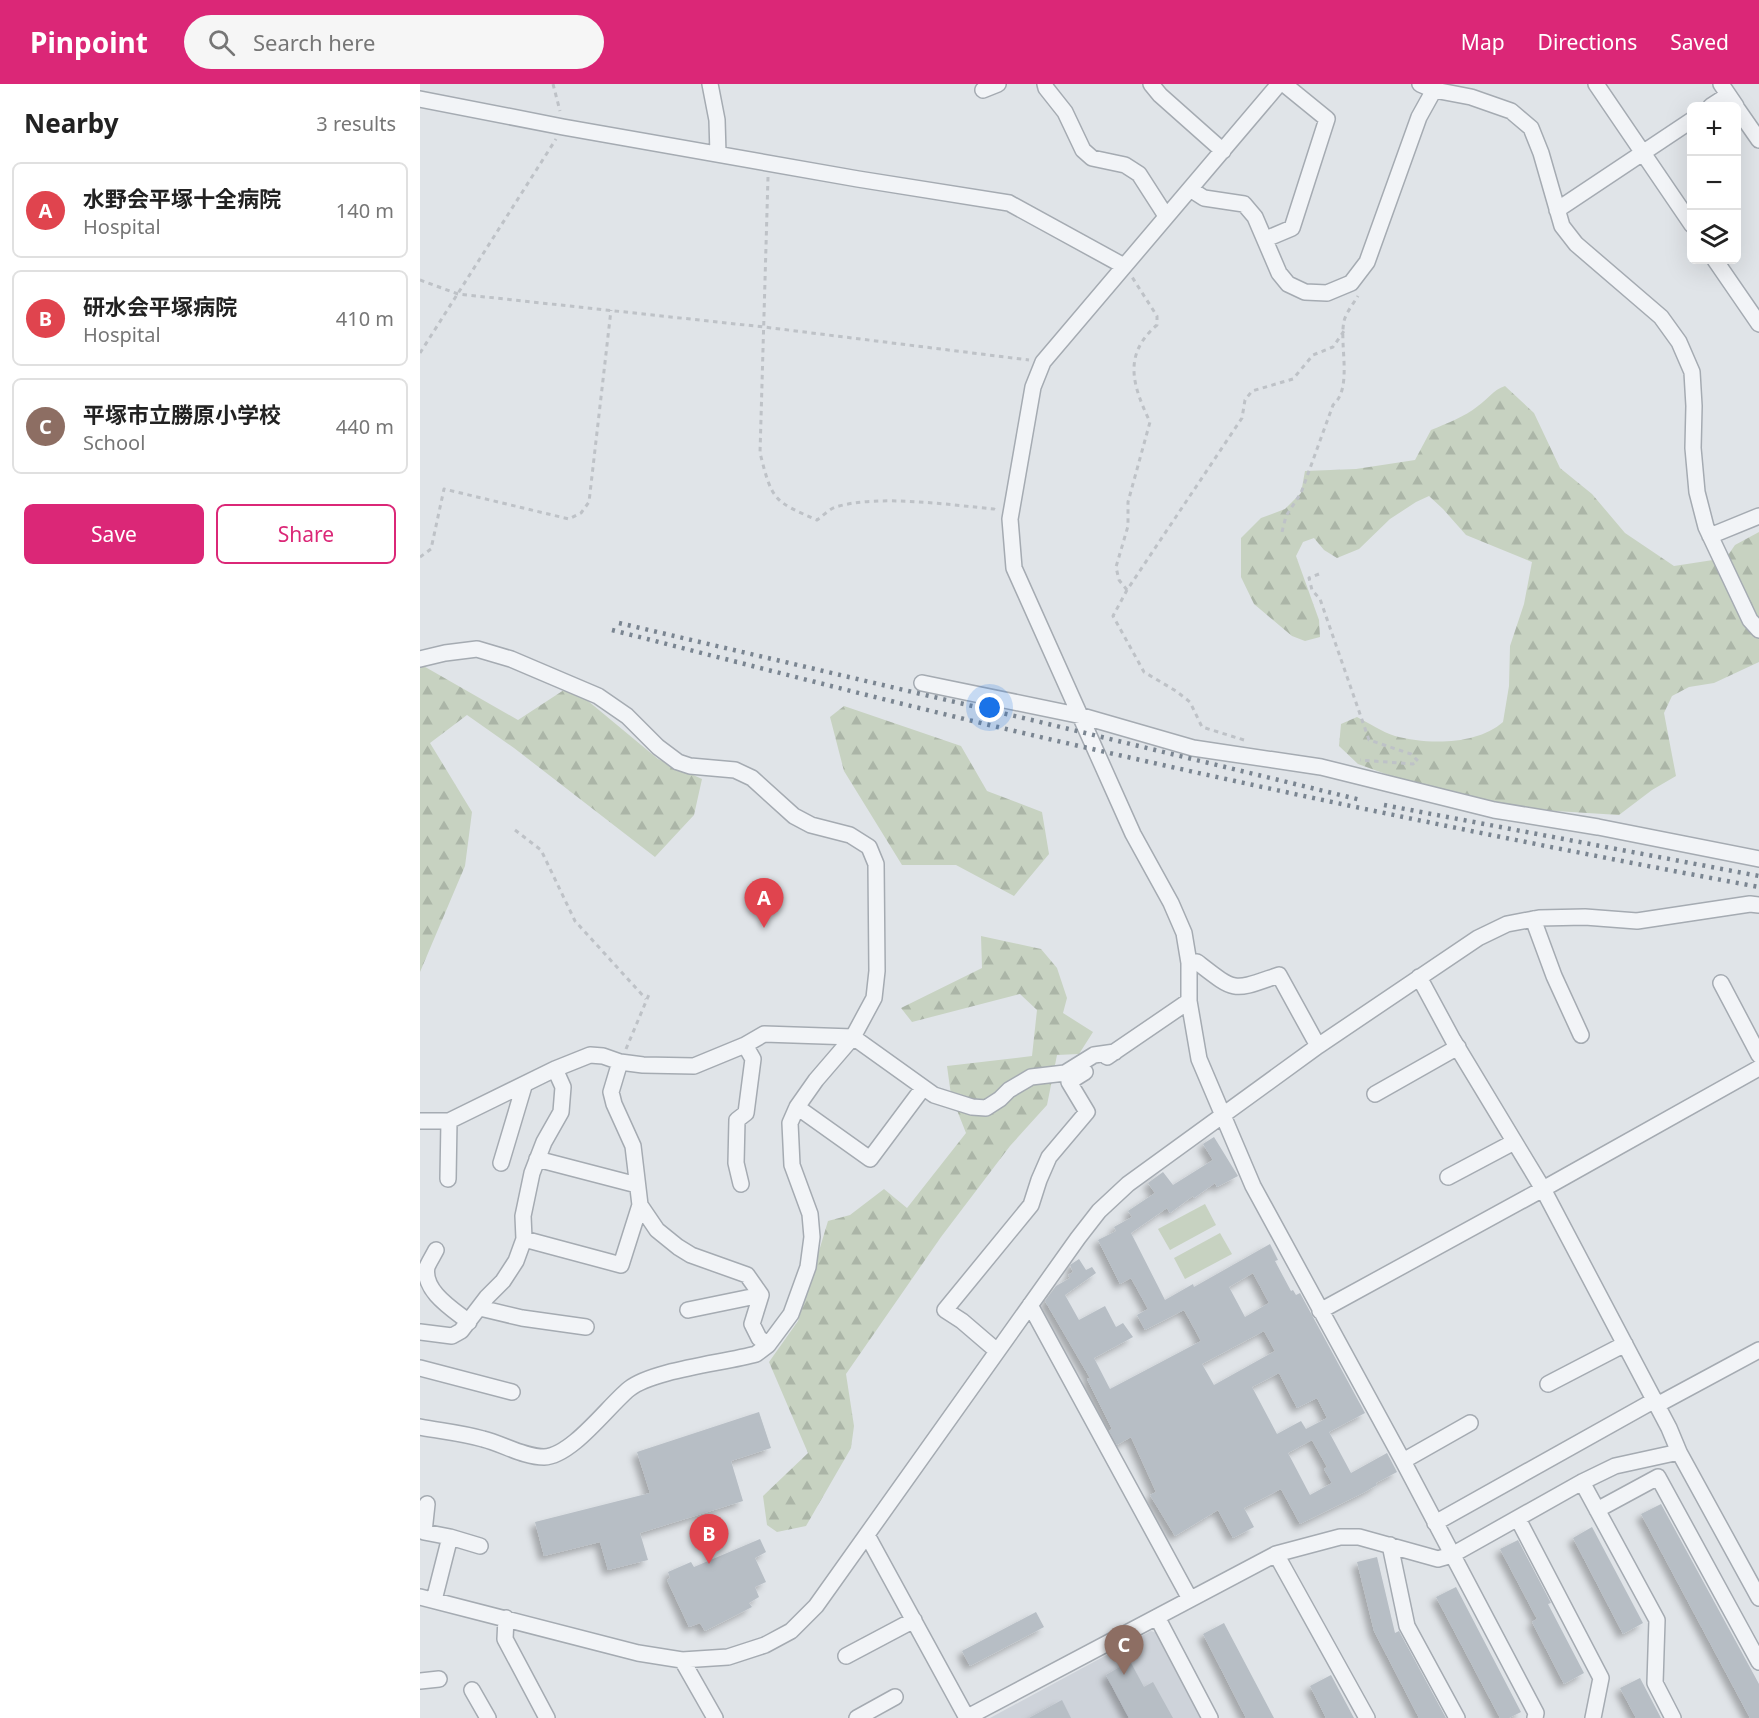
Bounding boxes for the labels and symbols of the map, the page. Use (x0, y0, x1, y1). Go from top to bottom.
your location (975, 693, 1004, 722)
pin: A (744, 878, 784, 928)
pin: B (690, 1514, 728, 1564)
pin: C (1104, 1626, 1144, 1675)

